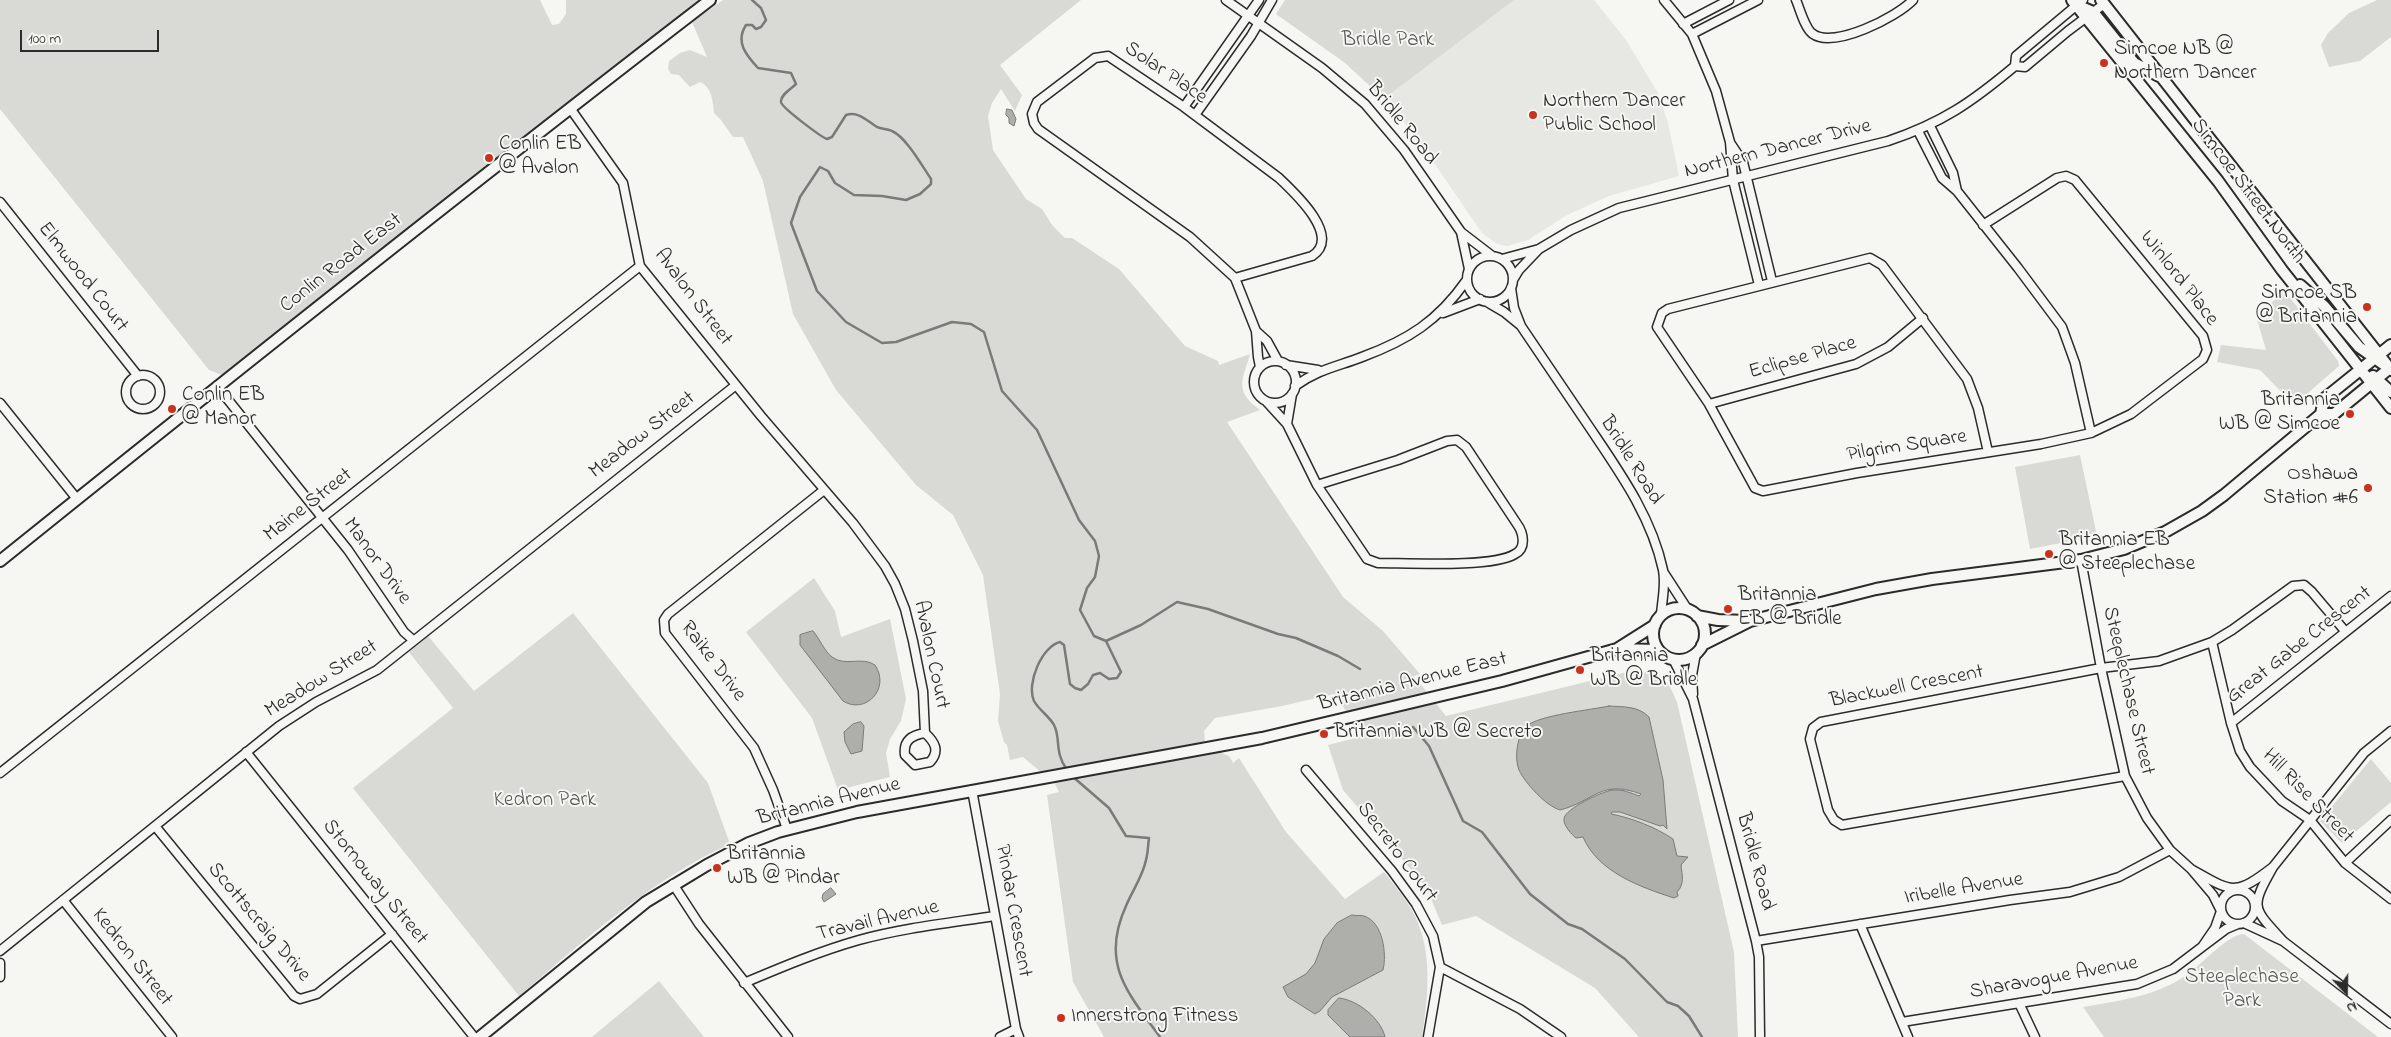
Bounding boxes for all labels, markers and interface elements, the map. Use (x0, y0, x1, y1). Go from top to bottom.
scale bar (22, 20, 161, 52)
text: 100 m (28, 28, 61, 50)
park label: Bridle Park (1342, 29, 1434, 55)
street label: Solar Place (1119, 37, 1211, 111)
place label: Simcoe NB @ Northern Dancer (2114, 38, 2257, 88)
marker: Simcoe NB @ Northern Dancer (2098, 57, 2110, 69)
street label: Bridle Road (1360, 77, 1442, 171)
place label: Northern Dancer Public School (1543, 90, 1686, 140)
marker: Northern Dancer Public School (1527, 109, 1539, 121)
street label: Simcoe Street North (2184, 114, 2310, 270)
street label: Northern Dancer Drive (1682, 115, 1874, 185)
place label: Conlin EB @ Avalon (499, 133, 582, 183)
marker: Conlin EB @ Avalon (483, 152, 495, 164)
street label: Conlin Road East (276, 208, 408, 320)
street label: Elmwood Court (31, 218, 133, 338)
street label: Winlord Place (2133, 226, 2223, 332)
street label: Avalon Street (647, 244, 737, 352)
place label: Simcoe SB @ Britannia (2256, 282, 2357, 332)
marker: Simcoe SB @ Britannia (2361, 301, 2373, 313)
street label: Eclipse Place (1746, 332, 1860, 386)
place label: Conlin EB @ Manor (182, 384, 265, 434)
street label: Meadow Street (585, 387, 701, 485)
place label: Britannia WB @ Simcoe (2219, 389, 2340, 439)
marker: Conlin EB @ Manor (166, 403, 178, 415)
marker: Britannia WB @ Simcoe (2344, 408, 2356, 420)
street label: Bridle Road (1593, 412, 1667, 510)
street label: Pilgrim Square (1845, 425, 1969, 469)
place label: Oshawa Station #6 (2263, 463, 2358, 513)
street label: Maine Street (260, 464, 358, 548)
marker: Oshawa Station #6 (2362, 482, 2374, 494)
street label: Manor Drive (336, 514, 416, 610)
place label: Britannia EB @ Steeplechase (2059, 529, 2195, 579)
marker: Britannia EB @ Steeplechase (2043, 548, 2055, 560)
street label: Great Gabe Crescent (2222, 582, 2378, 710)
place label: Britannia EB @ Bridle (1738, 584, 1842, 634)
street label: Avalon Court (906, 598, 954, 712)
marker: Britannia EB @ Bridle (1722, 603, 1734, 615)
street label: Steeplechase Street (2095, 604, 2159, 778)
street label: Raike Drive (674, 617, 750, 707)
street label: Meadow Street (261, 635, 383, 725)
place label: Britannia WB @ Bridle (1590, 645, 1697, 695)
street label: Britannia Avenue East (1316, 647, 1510, 719)
street label: Blackwell Crescent (1828, 661, 1986, 715)
marker: Britannia WB @ Bridle (1574, 664, 1586, 676)
place label: Britannia WB @ Secreto (1334, 721, 1542, 747)
marker: Britannia WB @ Secreto (1318, 728, 1330, 740)
street label: Hill Rise Street (2256, 744, 2358, 850)
street label: Britannia Avenue (755, 773, 903, 833)
park label: Kedron Park (494, 789, 596, 815)
street label: Secreto Court (1350, 798, 1442, 908)
street label: Bridle Road (1729, 810, 1779, 914)
street label: Stornoway Street (316, 815, 432, 951)
place label: Britannia WB @ Pindar (727, 843, 840, 893)
street label: Pindar Crescent (988, 843, 1036, 979)
street label: Scottscraig Drive (201, 858, 315, 988)
marker: Britannia WB @ Pindar (711, 862, 723, 874)
street label: Iribelle Avenue (1903, 868, 2025, 912)
street label: Travail Avenue (814, 896, 942, 948)
street label: Kedron Street (85, 904, 177, 1012)
street label: Sharavogue Avenue (1968, 952, 2140, 1006)
park label: Steeplechase Park (2185, 966, 2299, 1016)
north arrow (2321, 967, 2371, 1017)
text: N (2343, 995, 2360, 1018)
place label: Innerstrong Fitness (1071, 1005, 1238, 1031)
marker: Innerstrong Fitness (1055, 1012, 1067, 1024)

